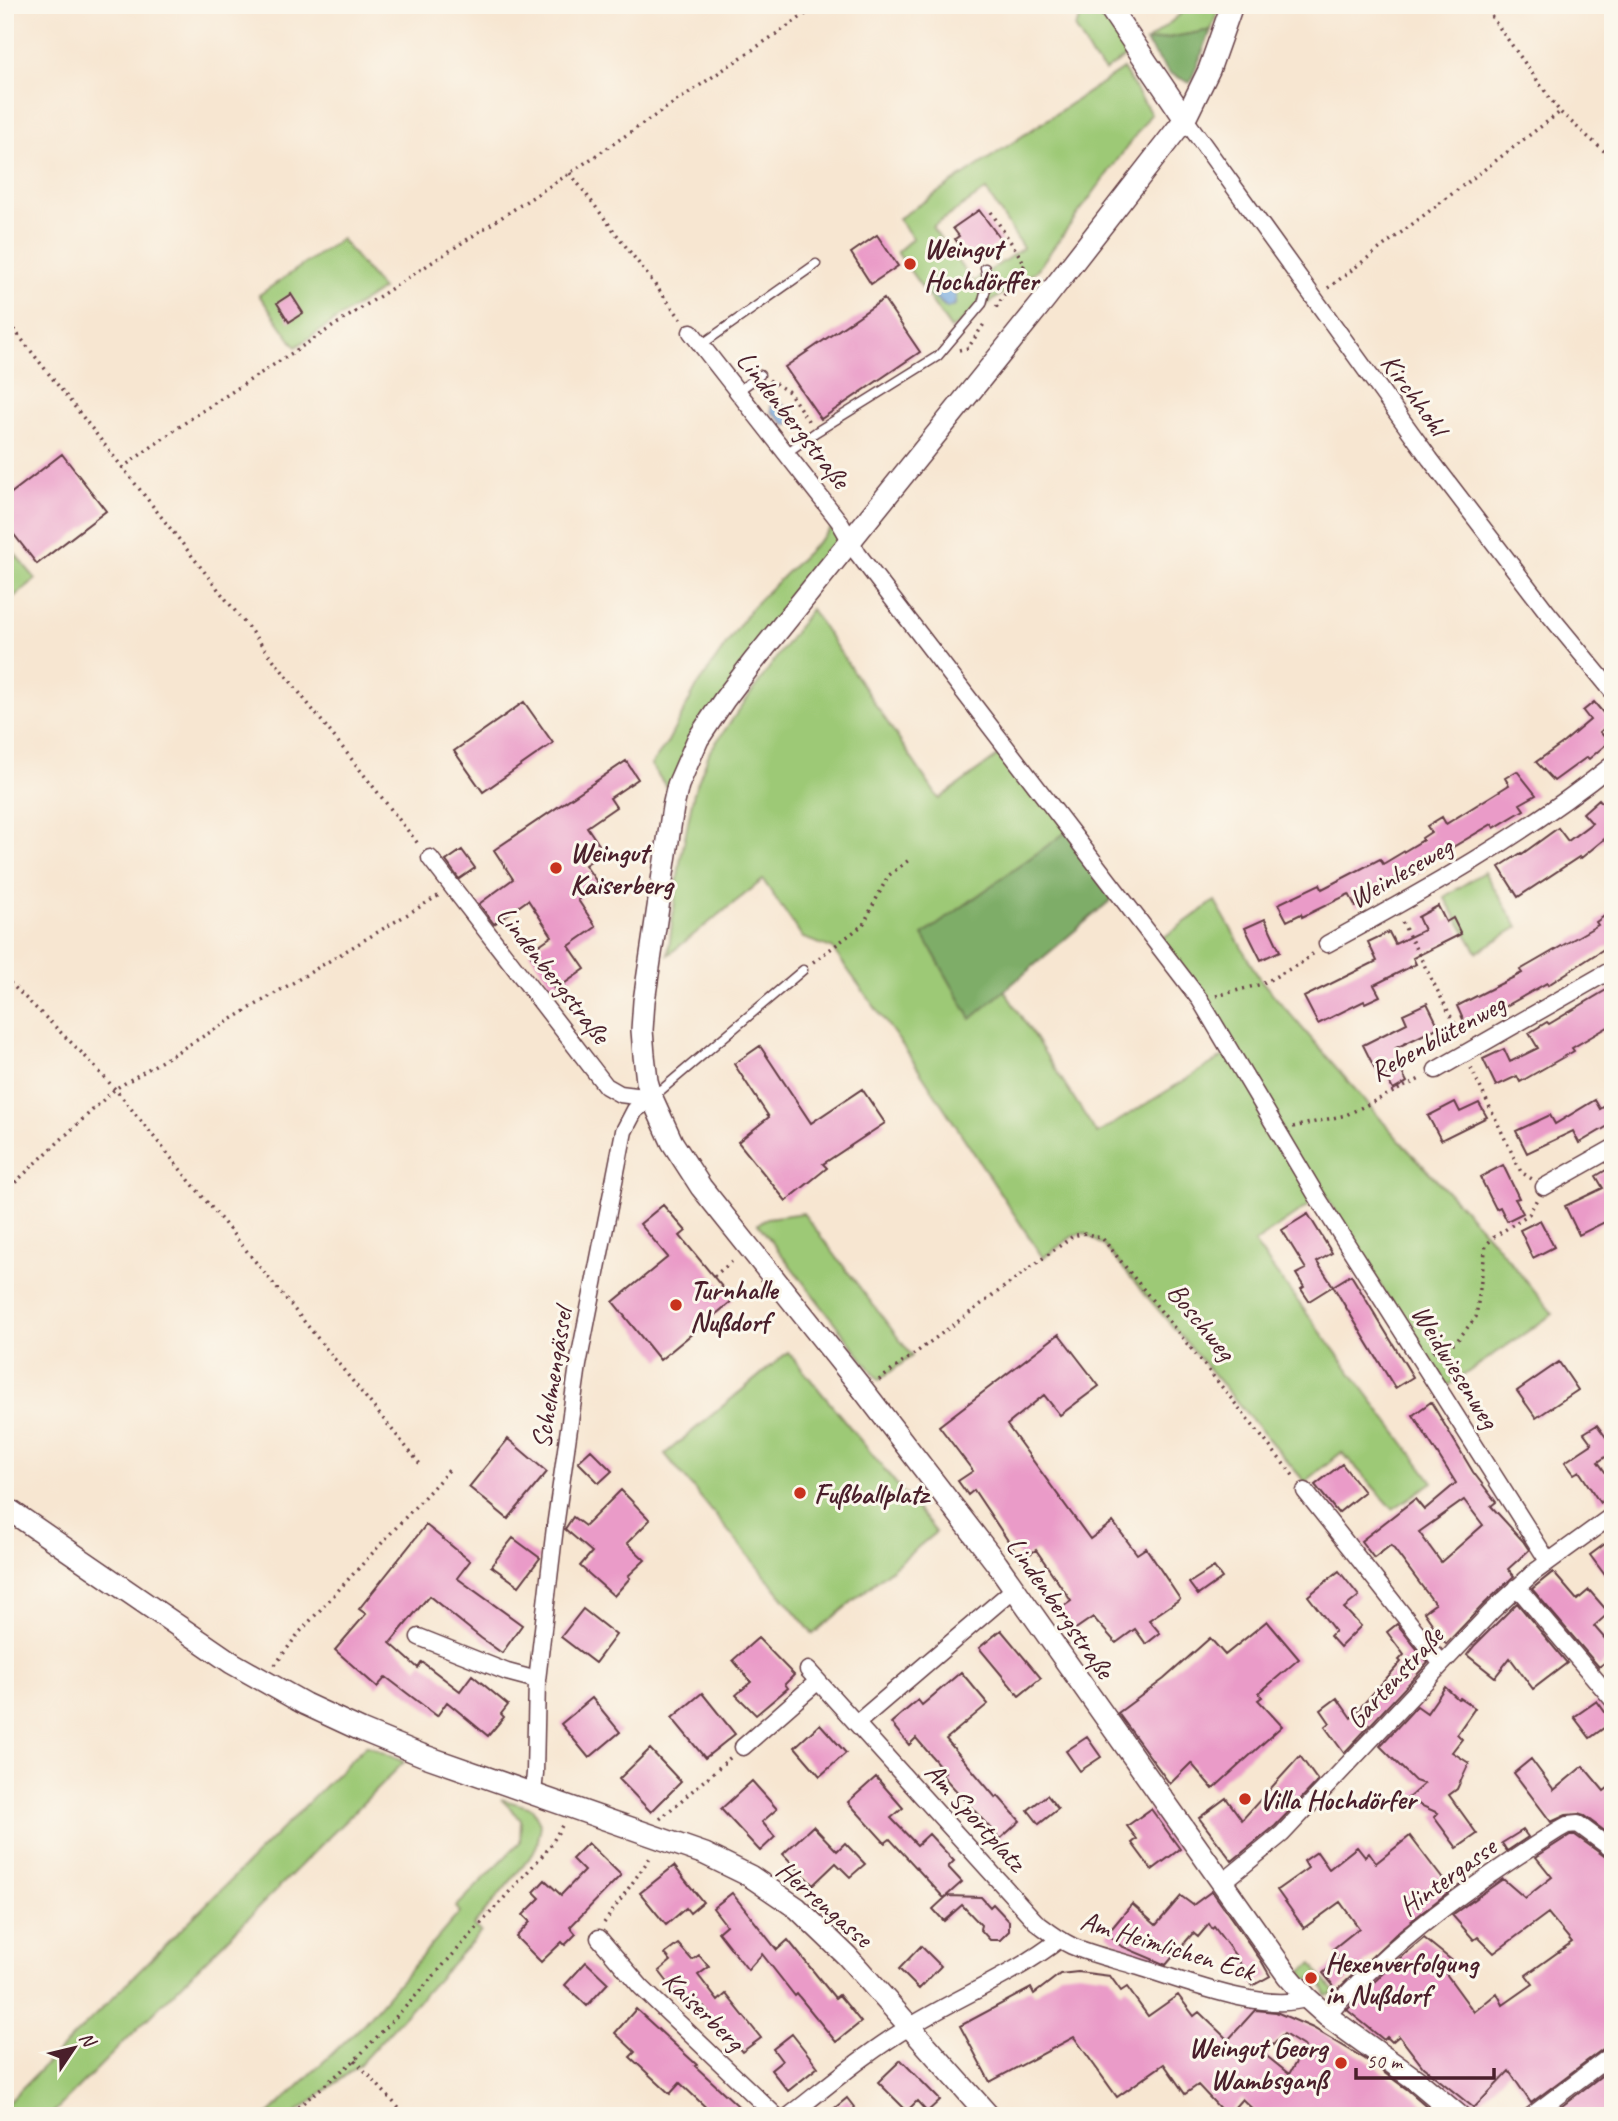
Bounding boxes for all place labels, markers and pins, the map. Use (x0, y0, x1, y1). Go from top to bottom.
place label: Weingut Hochdörffer (924, 231, 1041, 298)
marker: Weingut Hochdörffer (902, 256, 918, 272)
place label: Weingut Kaiserberg (570, 835, 675, 902)
marker: Weingut Kaiserberg (548, 860, 564, 876)
place label: Turnhalle Nußdorf (690, 1272, 780, 1339)
marker: Turnhalle Nußdorf (668, 1297, 684, 1313)
place label: Fußballplatz (814, 1476, 931, 1511)
marker: Fußballplatz (792, 1485, 808, 1501)
place label: Villa Hochdörfer (1259, 1782, 1419, 1817)
marker: Villa Hochdörfer (1237, 1791, 1253, 1807)
place label: Hexenverfolgung in Nußdorf (1325, 1945, 1481, 2012)
marker: Hexenverfolgung in Nußdorf (1303, 1970, 1319, 1986)
place label: Weingut Georg Wambsganß (1189, 2030, 1331, 2097)
marker: Weingut Georg Wambsganß (1333, 2055, 1349, 2071)

